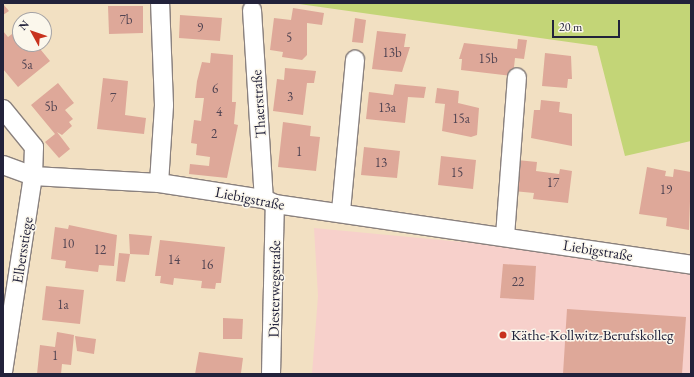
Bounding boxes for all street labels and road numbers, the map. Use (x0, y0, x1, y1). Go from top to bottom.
street label: Thaerstraße (247, 69, 269, 139)
street label: Liebigstraße (214, 182, 286, 214)
street label: Elbersstiege (8, 216, 36, 284)
street label: Liebigstraße (562, 236, 634, 264)
street label: Diesterwegstraße (264, 240, 284, 338)

